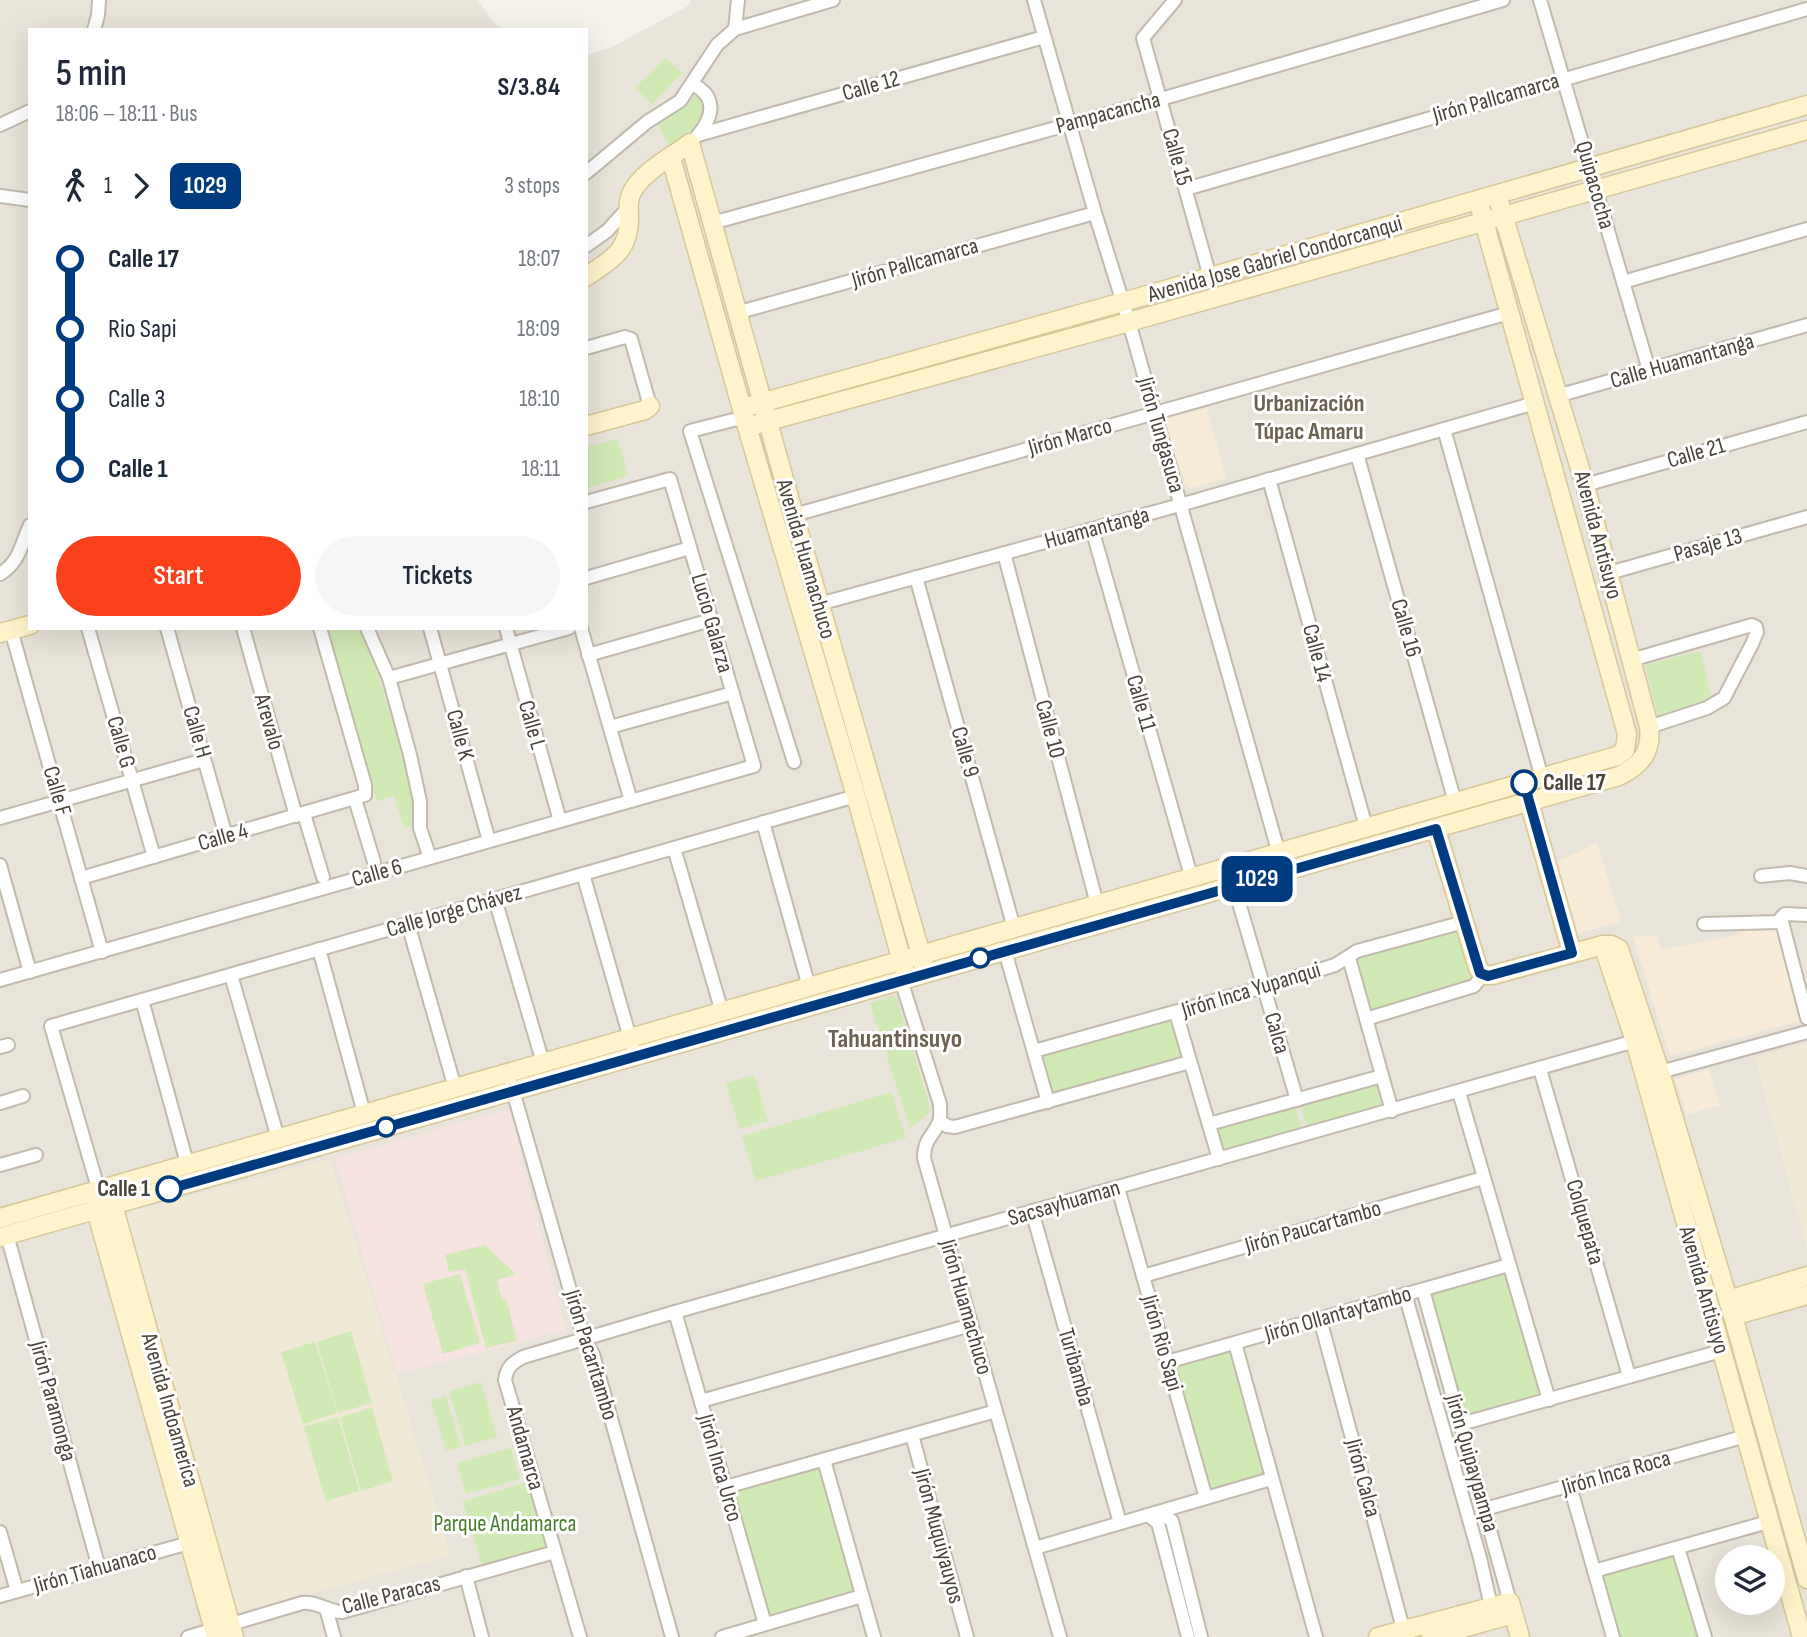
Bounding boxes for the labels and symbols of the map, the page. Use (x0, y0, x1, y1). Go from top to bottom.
street label: Calle 12 (839, 64, 903, 108)
street label: Jirón Pallcamarca (1428, 67, 1563, 130)
street label: Pampacancha (1053, 86, 1163, 140)
street label: Calle 15 (1155, 125, 1199, 189)
street label: Quipacocha (1569, 138, 1621, 232)
street label: Avenida Jose Gabriel Condorcanqui (1143, 209, 1406, 309)
street label: Jirón Pallcamarca (847, 232, 982, 295)
street label: Calle Huamantanga (1607, 327, 1757, 395)
street label: Jirón Tungasuca (1131, 373, 1191, 496)
district label: Urbanización Túpac Amaru (1254, 389, 1364, 446)
street label: Jirón Marco (1024, 412, 1115, 463)
street label: Calle 21 (1664, 431, 1728, 475)
street label: Avenida Antisuyo (1567, 467, 1629, 602)
street label: Avenida Huamachuco (770, 475, 842, 642)
street label: Huamantanga (1042, 501, 1152, 555)
street label: Pasaje 13 (1670, 522, 1746, 568)
street label: Lucio Galarza (684, 570, 740, 676)
street label: Calle 16 (1384, 596, 1428, 660)
street label: Calle 14 (1296, 621, 1338, 685)
street label: Calle 11 (1120, 672, 1162, 734)
street label: Arevalo (247, 690, 290, 753)
street label: Calle L (512, 697, 552, 753)
street label: Calle 10 (1029, 697, 1071, 761)
street label: Calle H (176, 703, 218, 761)
street label: Calle K (440, 706, 480, 764)
street label: Calle G (100, 713, 142, 771)
street label: Calle 9 (944, 723, 986, 781)
street label: Calle F (37, 763, 77, 819)
place label: Calle 17 (1543, 769, 1606, 797)
marker: Calle 17 (1511, 770, 1537, 796)
street label: Calle 4 (195, 816, 252, 857)
street label: Calle 6 (349, 852, 405, 894)
line badge: 1029 (1208, 856, 1306, 902)
street label: Calle Jorge Chávez (383, 878, 525, 944)
unlabelled marker (970, 948, 990, 968)
street label: Jirón Inca Yupanqui (1177, 956, 1324, 1025)
street label: Calca (1258, 1009, 1296, 1057)
district label: Tahuantinsuyo (828, 1024, 962, 1055)
unlabelled marker (376, 1117, 396, 1137)
street label: Sacsayhuaman (1005, 1174, 1123, 1232)
place label: Calle 1 (97, 1175, 150, 1203)
marker: Calle 1 (156, 1176, 182, 1202)
street label: Colquepata (1560, 1176, 1610, 1268)
street label: Jirón Paucartambo (1241, 1194, 1384, 1260)
street label: Avenida Antisuyo (1672, 1222, 1736, 1357)
street label: Jirón Huamachuco (933, 1235, 999, 1378)
street label: Jirón Ollantaytambo (1260, 1280, 1415, 1349)
street label: Jirón Pacaritambo (558, 1286, 624, 1424)
street label: Jirón Rio Sapi (1135, 1291, 1189, 1394)
street label: Turibamba (1052, 1325, 1100, 1409)
street label: Avenida Indoamerica (134, 1329, 205, 1490)
street label: Jirón Paramonga (23, 1337, 83, 1464)
street label: Jirón Quipaypampa (1439, 1390, 1505, 1535)
street label: Andamarca (499, 1402, 550, 1493)
street label: Jirón Inca Urco (691, 1410, 749, 1525)
street label: Jirón Calca (1339, 1435, 1387, 1520)
street label: Jirón Inca Roca (1557, 1444, 1674, 1502)
street label: Jirón Muquiyauyos (907, 1465, 970, 1607)
park label: Parque Andamarca (434, 1510, 576, 1538)
street label: Jirón Tiahuanaco (29, 1538, 160, 1600)
street label: Calle Paracas (339, 1569, 443, 1621)

